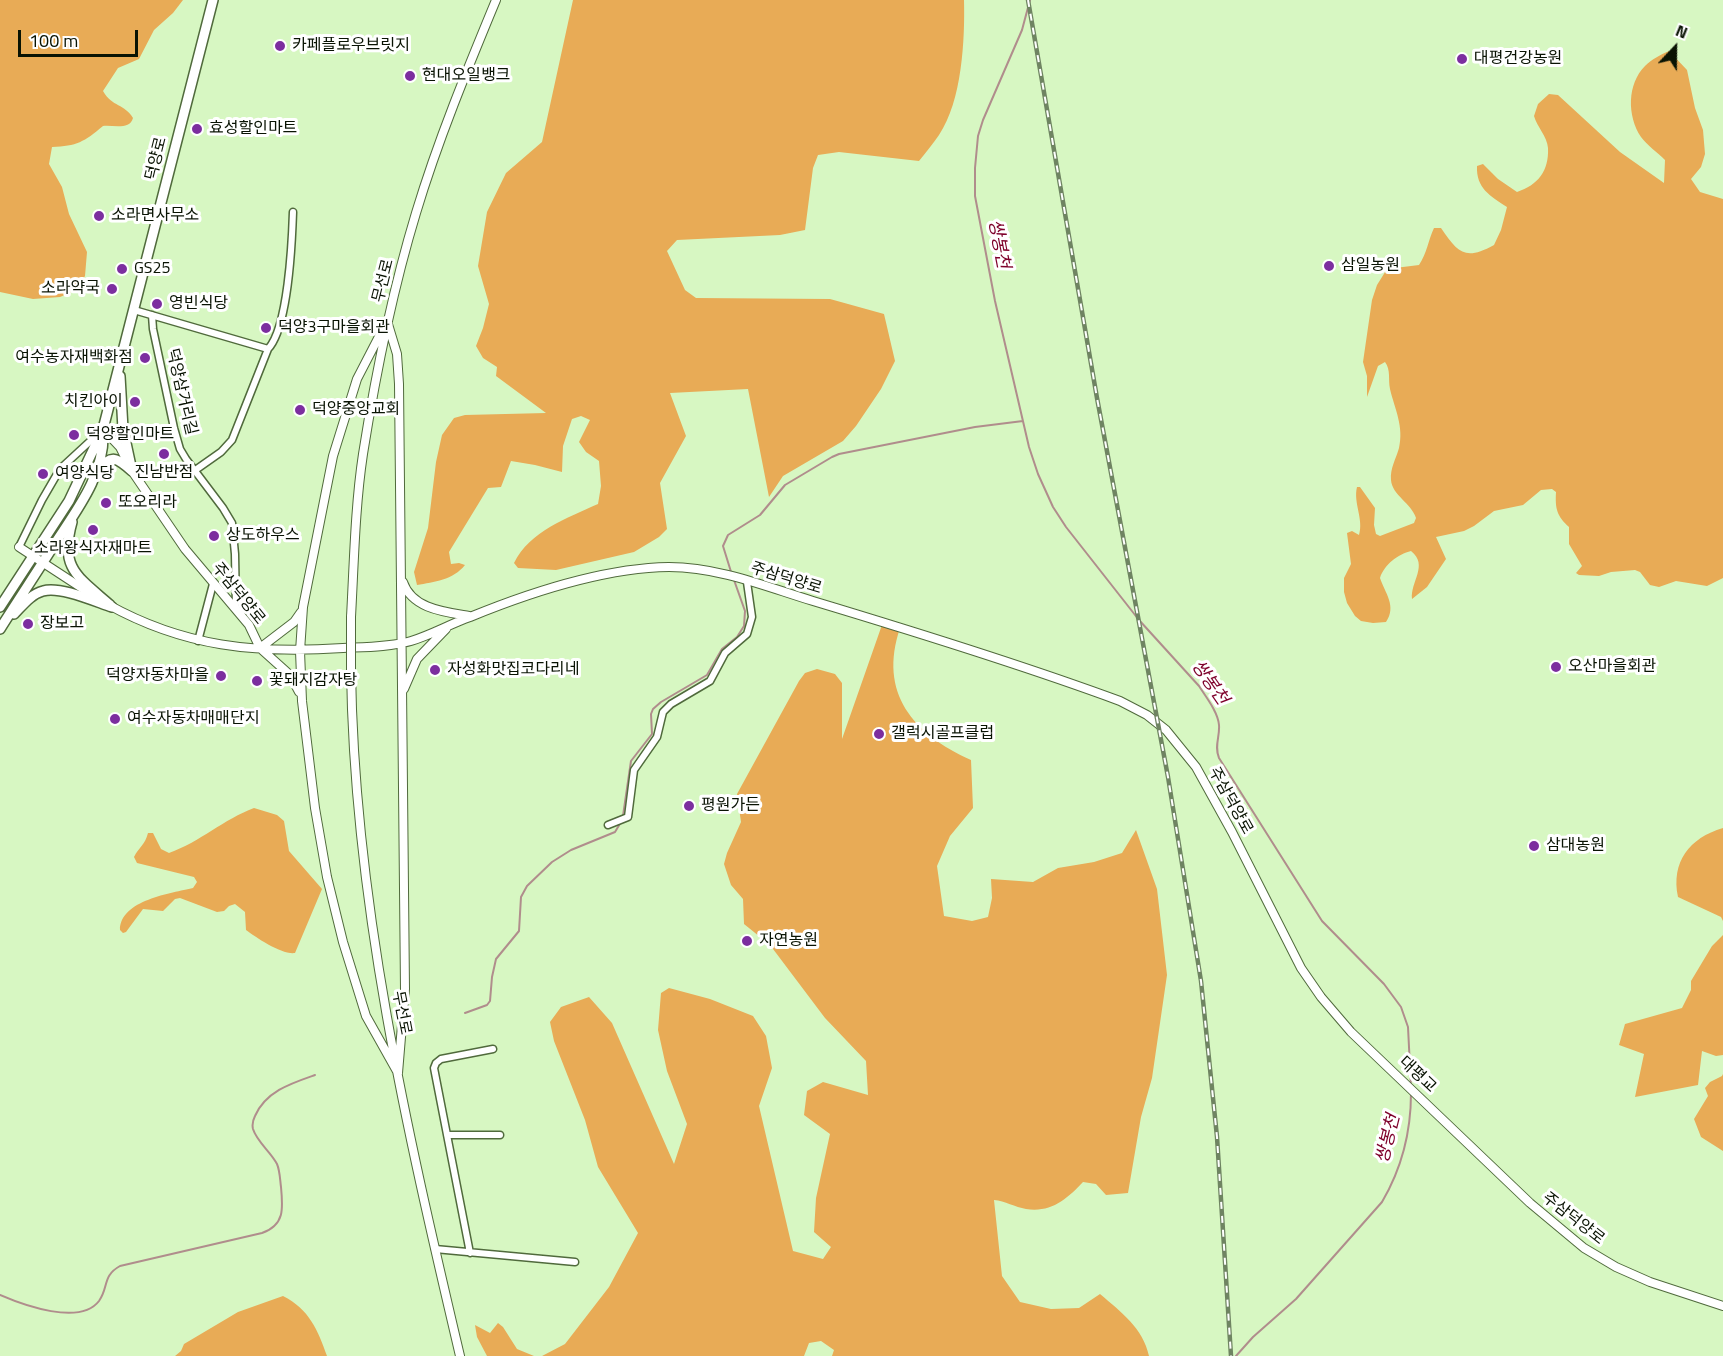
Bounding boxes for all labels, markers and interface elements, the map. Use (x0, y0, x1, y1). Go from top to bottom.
scale bar (21, 18, 141, 56)
north arrow (1645, 18, 1705, 78)
text: N (1672, 18, 1691, 45)
text: 100 m (29, 27, 78, 54)
place label: 카페플로우브릿지 (292, 36, 410, 56)
marker: 카페플로우브릿지 (273, 39, 287, 53)
place label: 대평건강농원 (1474, 49, 1562, 69)
marker: 대평건강농원 (1455, 52, 1469, 66)
place label: 현대오일뱅크 (422, 66, 510, 86)
marker: 현대오일뱅크 (403, 69, 417, 83)
place label: 효성할인마트 (209, 119, 297, 139)
marker: 효성할인마트 (190, 122, 204, 136)
street label: 덕양로 (142, 135, 172, 183)
place label: 소라면사무소 (111, 206, 199, 226)
marker: 소라면사무소 (92, 209, 106, 223)
water label: 쌍봉천 (983, 218, 1013, 270)
place label: 삼일농원 (1341, 256, 1400, 276)
street label: 무선로 (369, 257, 399, 305)
place label: GS25 (134, 259, 170, 279)
marker: 삼일농원 (1322, 259, 1336, 273)
marker: GS25 (115, 262, 129, 276)
place label: 소라약국 (41, 279, 100, 299)
marker: 소라약국 (105, 282, 119, 296)
place label: 영빈식당 (169, 294, 228, 314)
marker: 영빈식당 (150, 297, 164, 311)
place label: 덕양3구마을회관 (278, 318, 390, 338)
marker: 덕양3구마을회관 (259, 321, 273, 335)
street label: 덕양삼거리길 (162, 347, 200, 437)
place label: 여수농자재백화점 (15, 348, 133, 368)
marker: 여수농자재백화점 (138, 351, 152, 365)
place label: 치킨아이 (64, 392, 123, 412)
marker: 치킨아이 (128, 395, 142, 409)
place label: 덕양중앙교회 (312, 400, 400, 420)
marker: 덕양중앙교회 (293, 403, 307, 417)
place label: 덕양할인마트 (86, 425, 174, 445)
marker: 덕양할인마트 (67, 428, 81, 442)
marker: 진남반점 (157, 447, 171, 461)
place label: 진남반점 (135, 463, 193, 483)
place label: 여양식당 (55, 464, 114, 484)
marker: 여양식당 (36, 467, 50, 481)
place label: 또오리라 (118, 493, 177, 513)
marker: 또오리라 (99, 496, 113, 510)
marker: 소라왕식자재마트 (86, 523, 100, 537)
place label: 상도하우스 (226, 526, 300, 546)
marker: 상도하우스 (207, 529, 221, 543)
place label: 소라왕식자재마트 (34, 539, 152, 559)
street label: 주삼덕양로 (207, 559, 269, 629)
street label: 주삼덕양로 (748, 559, 824, 599)
place label: 장보고 (40, 614, 84, 634)
marker: 장보고 (21, 617, 35, 631)
water label: 쌍봉천 (1186, 656, 1232, 710)
place label: 오산마을회관 (1568, 657, 1656, 677)
place label: 자성화맛집코다리네 (447, 660, 579, 680)
marker: 오산마을회관 (1549, 660, 1563, 674)
marker: 자성화맛집코다리네 (428, 663, 442, 677)
place label: 덕양자동차마을 (106, 666, 209, 686)
marker: 덕양자동차마을 (214, 669, 228, 683)
place label: 꽃돼지감자탕 (269, 671, 357, 691)
marker: 꽃돼지감자탕 (250, 674, 264, 688)
place label: 여수자동차매매단지 (127, 709, 259, 729)
marker: 여수자동차매매단지 (108, 712, 122, 726)
place label: 갤럭시골프클럽 (891, 724, 994, 744)
marker: 갤럭시골프클럽 (872, 727, 886, 741)
street label: 주삼덕양로 (1204, 764, 1256, 838)
place label: 평원가든 (701, 796, 760, 816)
marker: 평원가든 (682, 799, 696, 813)
place label: 삼대농원 (1546, 836, 1605, 856)
marker: 삼대농원 (1527, 839, 1541, 853)
place label: 자연농원 (759, 931, 818, 951)
marker: 자연농원 (740, 934, 754, 948)
street label: 무선로 (387, 989, 415, 1037)
street label: 대평교 (1394, 1053, 1440, 1097)
water label: 쌍봉천 (1373, 1112, 1405, 1166)
street label: 주삼덕양로 (1538, 1189, 1608, 1249)

